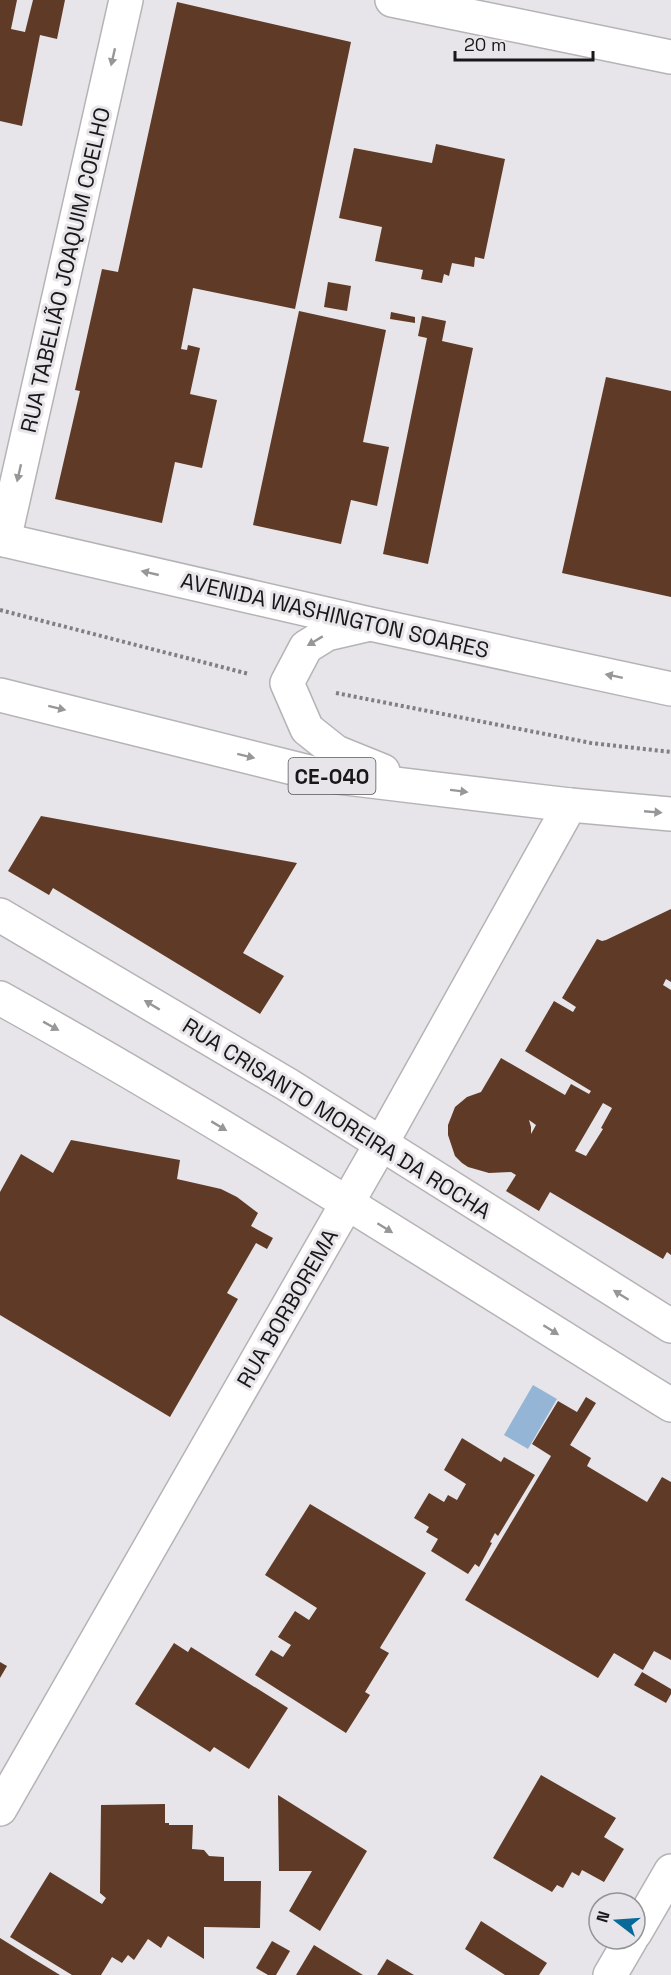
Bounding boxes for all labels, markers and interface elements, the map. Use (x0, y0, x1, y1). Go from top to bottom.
scale bar (455, 24, 593, 62)
text: 20 m (464, 33, 507, 56)
one-way arrow (108, 48, 118, 66)
street label: RUA TABELIÃO JOAQUIM COELHO (14, 105, 116, 435)
one-way arrow (14, 463, 24, 482)
street label: AVENIDA WASHINGTON SOARES (178, 566, 492, 664)
one-way arrow (140, 568, 159, 578)
one-way arrow (307, 636, 323, 647)
one-way arrow (605, 671, 623, 681)
one-way arrow (48, 703, 66, 713)
one-way arrow (237, 751, 255, 761)
road number: CE-040 (288, 758, 376, 794)
one-way arrow (449, 787, 468, 796)
one-way arrow (643, 807, 662, 817)
one-way arrow (143, 1000, 160, 1010)
street label: RUA CRISANTO MOREIRA DA ROCHA (178, 1011, 497, 1225)
one-way arrow (43, 1021, 60, 1031)
one-way arrow (211, 1121, 227, 1132)
one-way arrow (377, 1222, 393, 1233)
street label: RUA BORBOREMA (230, 1223, 344, 1393)
one-way arrow (614, 1289, 630, 1301)
one-way arrow (543, 1325, 559, 1336)
north arrow (587, 1891, 647, 1951)
text: N (592, 1909, 615, 1925)

